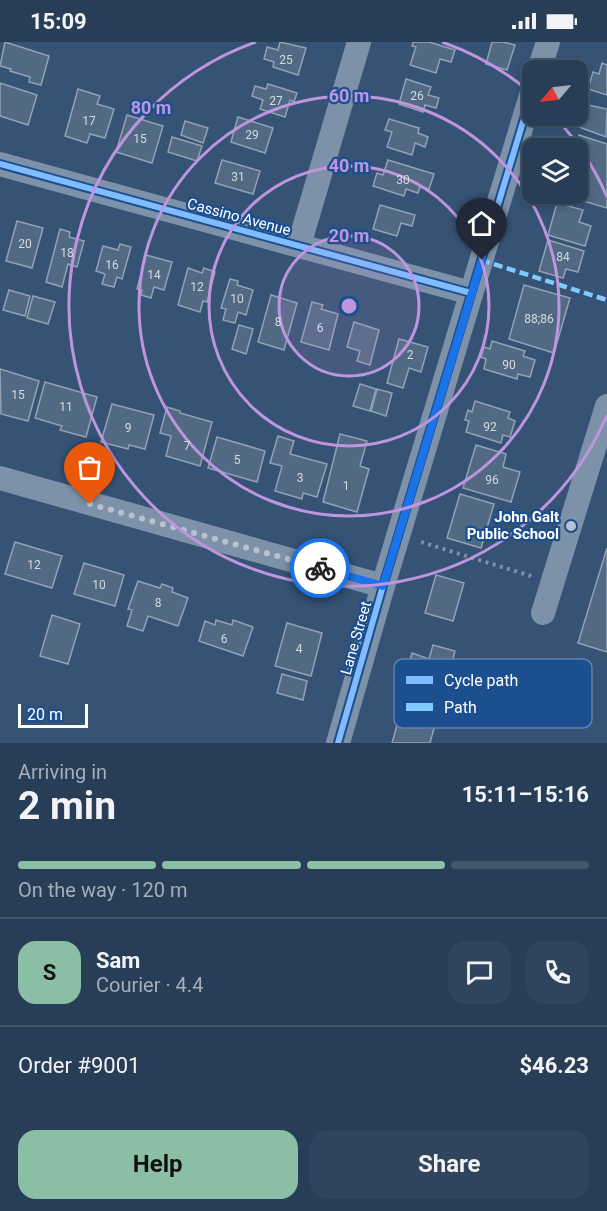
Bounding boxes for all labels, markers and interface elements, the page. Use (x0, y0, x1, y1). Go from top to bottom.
text: 15:09 (30, 9, 87, 34)
house number: 25 (279, 53, 293, 67)
north arrow (522, 60, 588, 126)
map controls (522, 60, 588, 204)
text: 60 m (329, 85, 369, 106)
house number: 26 (410, 89, 424, 103)
house number: 27 (269, 94, 283, 108)
text: 80 m (131, 97, 171, 118)
house number: 17 (82, 114, 96, 128)
house number: 29 (245, 128, 259, 142)
house number: 15 (133, 132, 147, 146)
button: layers (522, 138, 588, 204)
text: 40 m (329, 155, 369, 176)
house number: 31 (231, 170, 245, 184)
house number: 30 (396, 173, 410, 187)
street label: Cassino Avenue (185, 195, 293, 240)
pin (456, 198, 507, 260)
icon: home (465, 207, 498, 240)
text: 20 m (329, 225, 369, 246)
house number: 20 (18, 237, 32, 251)
house number: 18 (60, 246, 74, 260)
house number: 84 (556, 250, 570, 264)
house number: 16 (105, 258, 119, 272)
house number: 14 (147, 268, 161, 282)
house number: 12 (190, 280, 204, 294)
house number: 10 (230, 292, 244, 306)
centre of rings (339, 296, 359, 316)
house number: 88;86 (524, 312, 554, 326)
house number: 8 (275, 315, 282, 329)
house number: 6 (317, 321, 324, 335)
house number: 2 (407, 348, 414, 362)
house number: 90 (502, 358, 516, 372)
house number: 15 (11, 388, 25, 402)
house number: 11 (59, 400, 73, 414)
house number: 92 (483, 420, 497, 434)
house number: 9 (125, 421, 131, 435)
house number: 7 (184, 439, 191, 453)
pin (64, 442, 115, 504)
icon: bag (73, 451, 106, 484)
house number: 5 (234, 453, 241, 467)
house number: 3 (297, 471, 303, 485)
house number: 96 (485, 473, 499, 487)
house number: 1 (343, 479, 349, 493)
place label: John Galt Public School (467, 508, 559, 543)
marker: John Galt Public School (564, 519, 578, 533)
courier (290, 538, 350, 598)
icon: bike (304, 552, 337, 585)
house number: 12 (27, 558, 41, 572)
house number: 10 (92, 578, 106, 592)
house number: 8 (155, 596, 162, 610)
street label: Lane Street (337, 599, 375, 677)
house number: 6 (221, 632, 228, 646)
house number: 4 (296, 642, 303, 656)
legend (394, 659, 592, 728)
text: Cycle path (444, 671, 518, 690)
text: Path (444, 698, 477, 717)
scale bar (18, 701, 88, 728)
text: 20 m (27, 705, 63, 724)
text: Arriving in (18, 760, 107, 784)
text: 15:11–15:16 (462, 782, 589, 807)
text: 2 min (18, 783, 116, 829)
text: On the way · 120 m (18, 878, 187, 902)
button: chat (448, 941, 511, 1004)
button: phone (526, 941, 589, 1004)
text: Sam (96, 948, 140, 973)
text: S (43, 960, 56, 985)
text: Courier · 4.4 (96, 973, 203, 997)
text: Order #9001 (18, 1053, 140, 1078)
text: $46.23 (520, 1053, 589, 1078)
button: Help (18, 1130, 298, 1199)
button: Share (310, 1130, 589, 1199)

